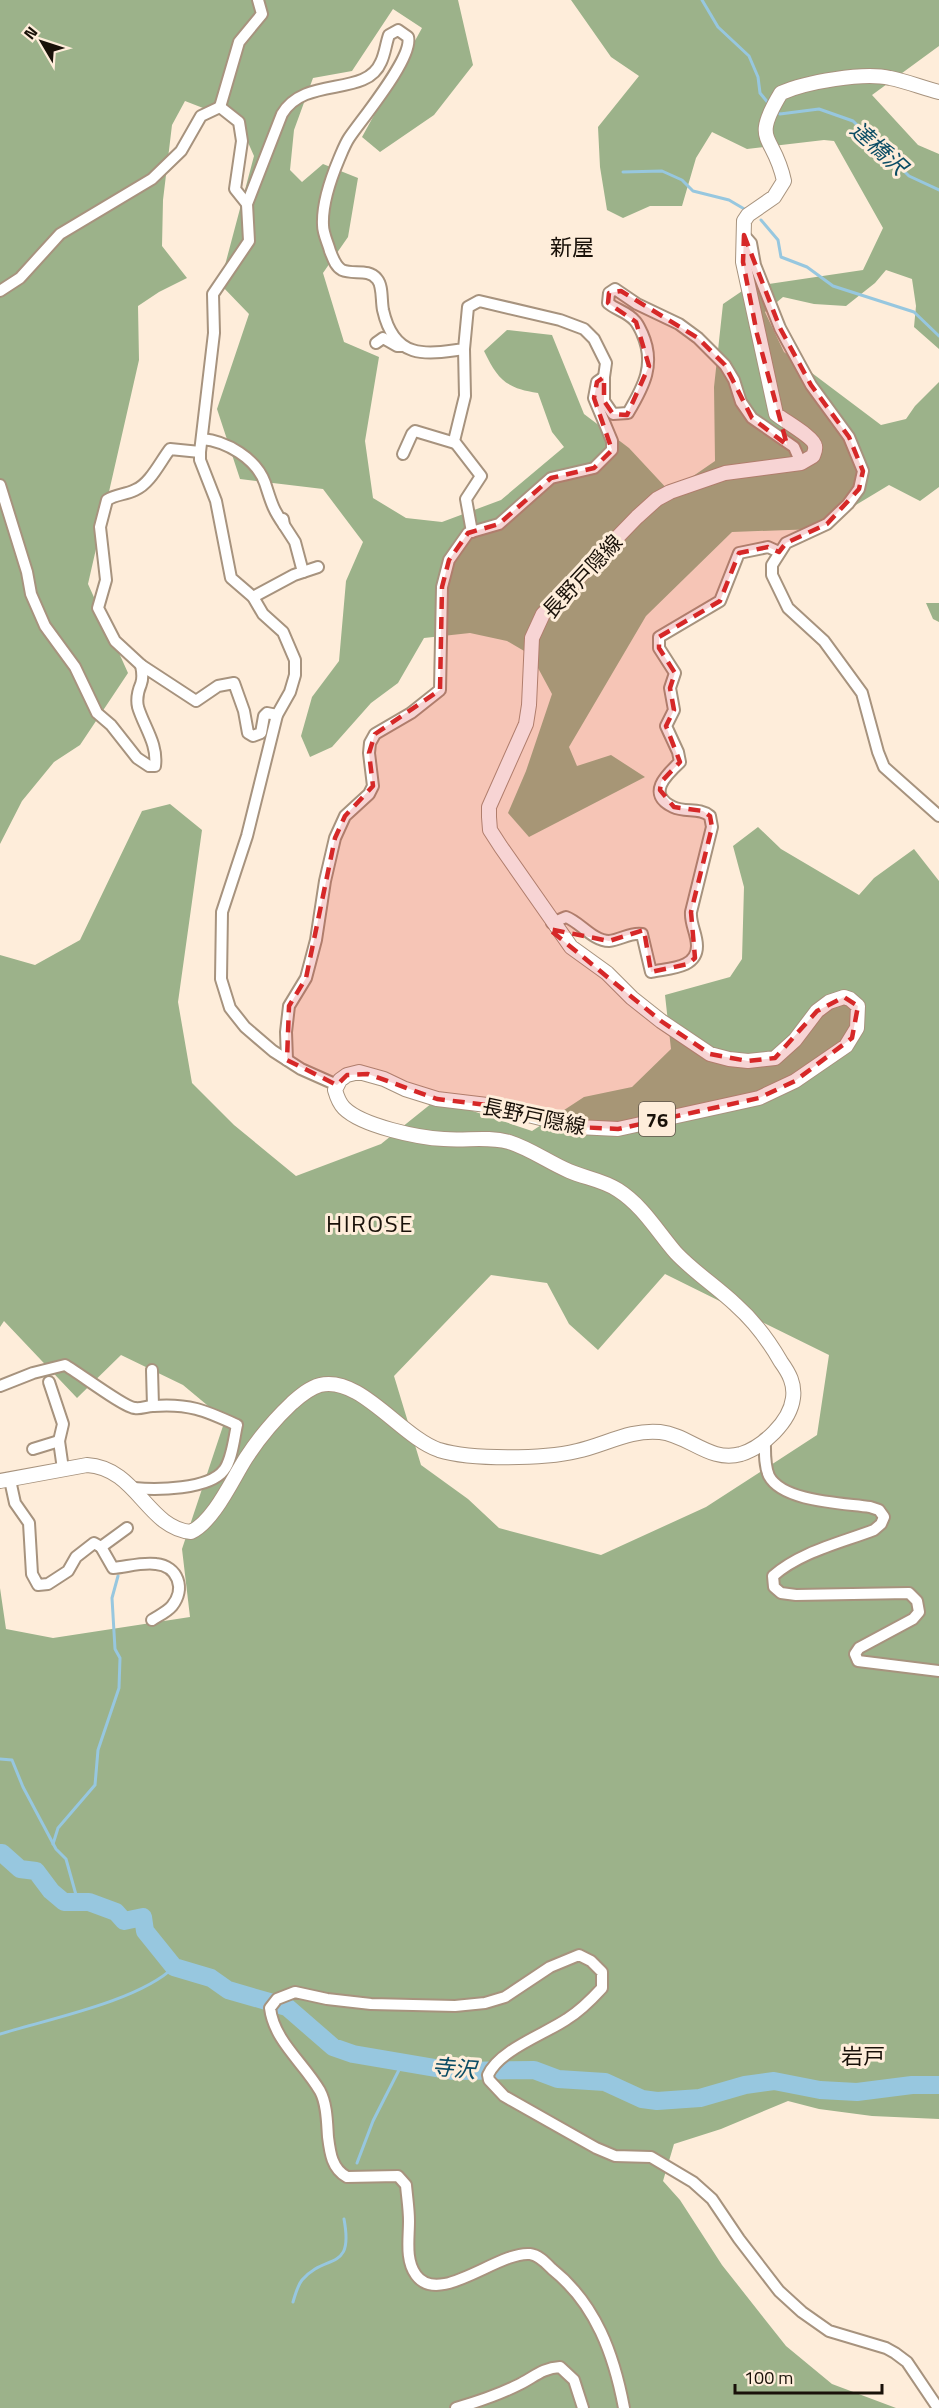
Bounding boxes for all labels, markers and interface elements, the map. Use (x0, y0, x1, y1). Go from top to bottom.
north arrow (12, 12, 72, 72)
text: N (18, 21, 43, 44)
water label: 達橋沢 (843, 113, 917, 185)
district label: 新屋 (550, 230, 594, 264)
street label: 長野戸隠線 (534, 527, 630, 625)
street label: 長野戸隠線 (479, 1089, 589, 1143)
road number: 76 (639, 1102, 675, 1136)
district label: HIROSE (326, 1205, 414, 1241)
district label: 岩戸 (841, 2039, 885, 2073)
water label: 寺沢 (431, 2049, 480, 2087)
scale bar (735, 2357, 882, 2395)
text: 100 m (744, 2364, 793, 2391)

